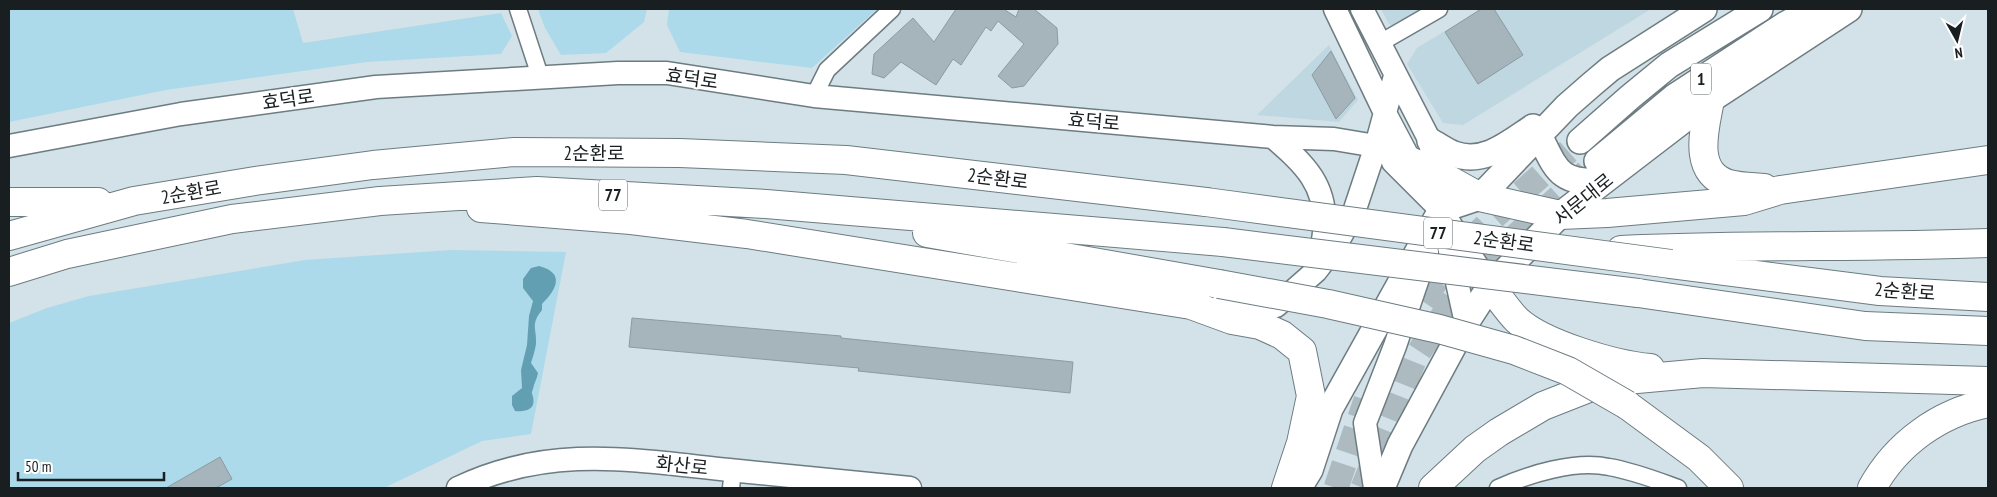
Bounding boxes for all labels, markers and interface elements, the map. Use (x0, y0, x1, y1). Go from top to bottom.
north arrow (1932, 15, 1982, 65)
text: N (1954, 43, 1964, 62)
street label: 효덕로 (664, 62, 720, 94)
road number: 1 (1691, 64, 1711, 95)
street label: 효덕로 (260, 83, 316, 115)
street label: 효덕로 (1067, 107, 1121, 135)
street label: 2순환로 (564, 141, 625, 165)
street label: 2순환로 (966, 162, 1030, 194)
street label: 서문대로 (1548, 168, 1618, 230)
street label: 2순환로 (159, 175, 223, 209)
road number: 77 (599, 180, 627, 210)
road number: 77 (1424, 218, 1452, 248)
street label: 2순환로 (1472, 225, 1536, 257)
street label: 2순환로 (1874, 277, 1936, 305)
scale bar (18, 450, 164, 482)
street label: 화산로 (655, 450, 709, 480)
text: 50 m (25, 457, 51, 476)

